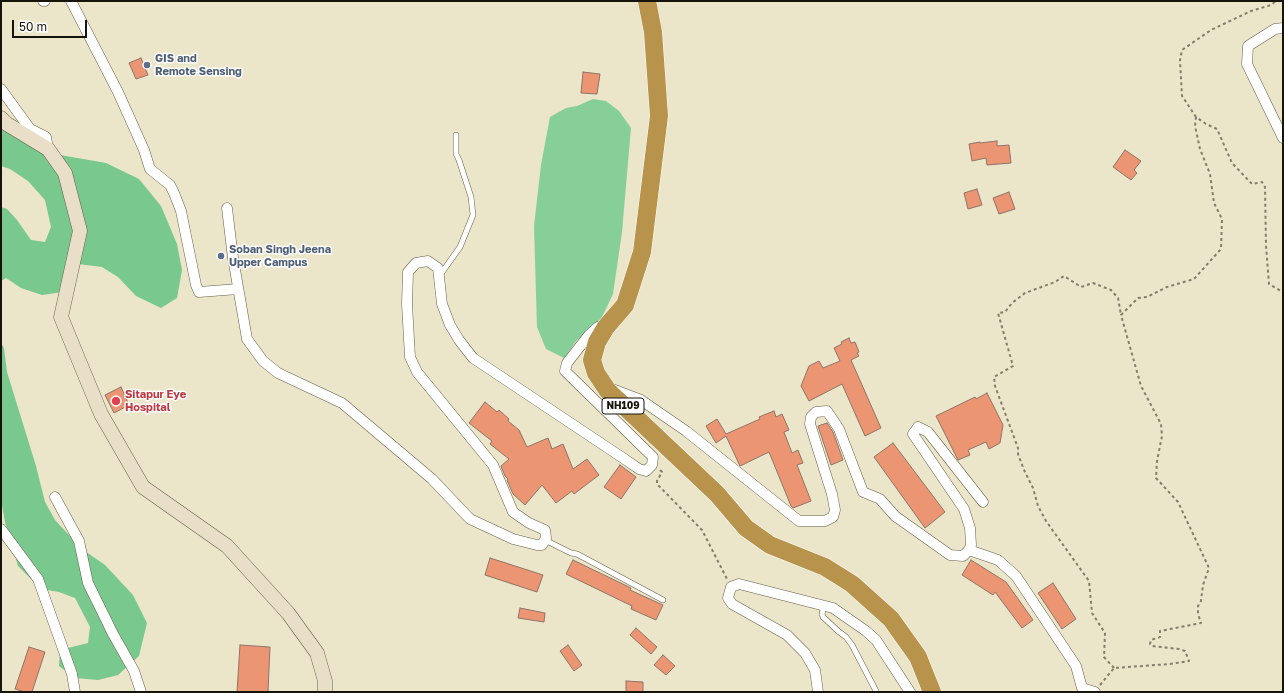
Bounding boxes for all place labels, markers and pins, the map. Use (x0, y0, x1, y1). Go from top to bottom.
place label: GIS and Remote Sensing (155, 52, 242, 78)
marker: GIS and Remote Sensing (142, 60, 152, 70)
place label: Soban Singh Jeena Upper Campus (229, 243, 331, 269)
marker: Soban Singh Jeena Upper Campus (216, 251, 226, 261)
place label: Sitapur Eye Hospital (125, 388, 186, 414)
marker: Sitapur Eye Hospital (110, 395, 122, 407)

